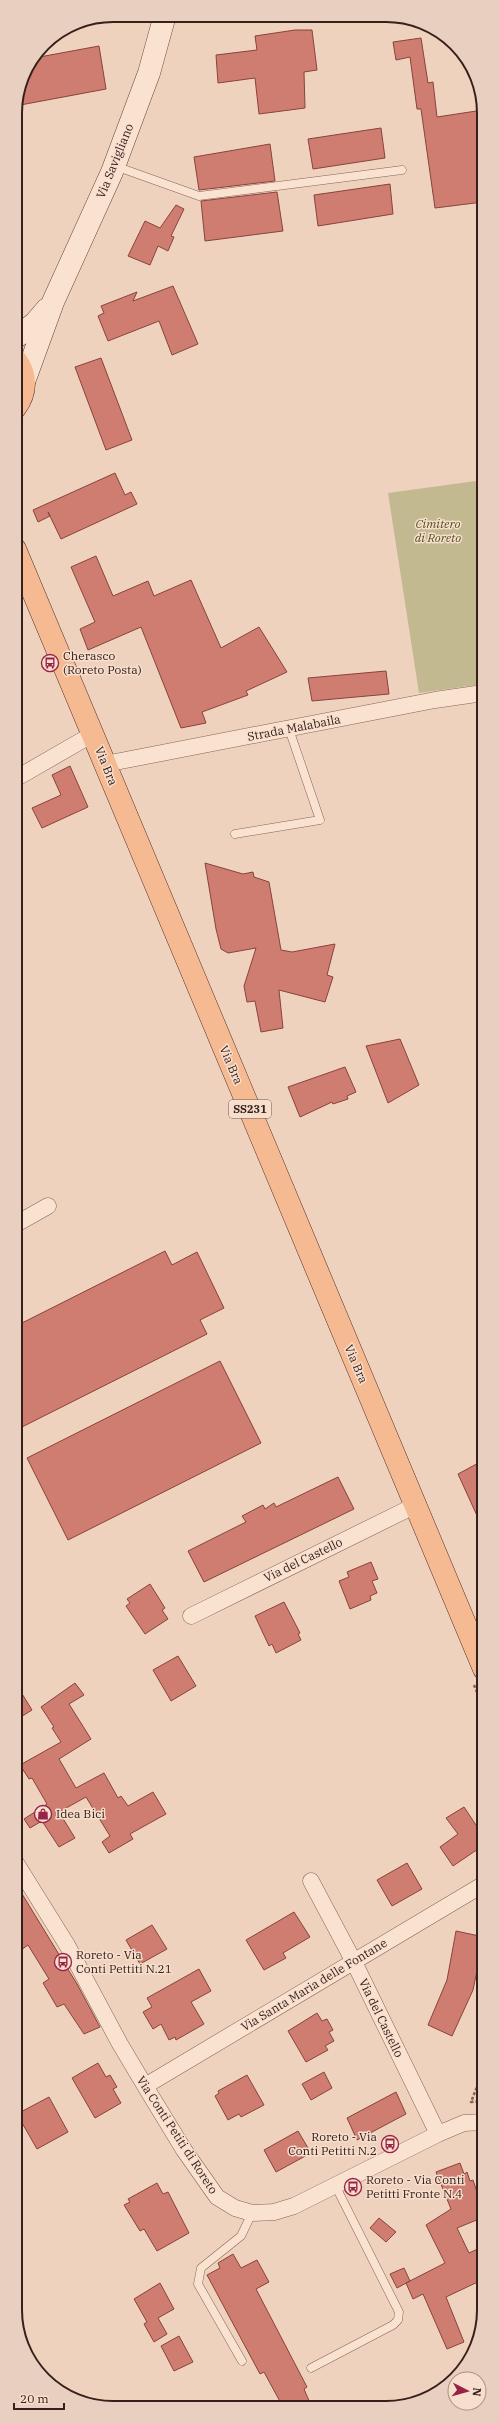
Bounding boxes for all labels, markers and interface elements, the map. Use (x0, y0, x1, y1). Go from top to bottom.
street label: Via Savigliano (93, 121, 136, 200)
park label: Cimitero di Roreto (415, 516, 461, 545)
place label: Cherasco (Roreto Posta) (63, 648, 142, 677)
bus stop icon: Cherasco (Roreto Posta) (40, 653, 60, 673)
street label: Strada Malabaila (246, 711, 342, 744)
street label: Via Bra (92, 744, 121, 788)
street label: Via Bra (217, 1043, 246, 1087)
road number: SS231 (229, 1100, 271, 1118)
street label: Via Bra (342, 1342, 371, 1386)
street label: Via del Castello (261, 1534, 345, 1585)
shop icon: Idea Bici (33, 1804, 53, 1824)
place label: Idea Bici (56, 1806, 105, 1821)
street label: Via Santa Maria delle Fontane (238, 1935, 389, 2034)
place label: Roreto - Via Conti Pettiti N.21 (76, 1947, 172, 1976)
bus stop icon: Roreto - Via Conti Pettiti N.21 (53, 1952, 73, 1972)
street label: Via del Castello (356, 1976, 407, 2060)
street label: Via Conti Petiti di Roreto (134, 2073, 221, 2197)
place label: Roreto - Via Conti Petitti N.2 (288, 2129, 377, 2158)
bus stop icon: Roreto - Via Conti Petitti N.2 (380, 2134, 400, 2154)
place label: Roreto - Via Conti Petitti Fronte N.4 (366, 2172, 465, 2201)
bus stop icon: Roreto - Via Conti Petitti Fronte N.4 (343, 2177, 363, 2197)
north arrow (447, 2371, 487, 2411)
scale bar (14, 2385, 64, 2411)
text: N (469, 2387, 484, 2397)
text: 20 m (20, 2391, 49, 2406)

